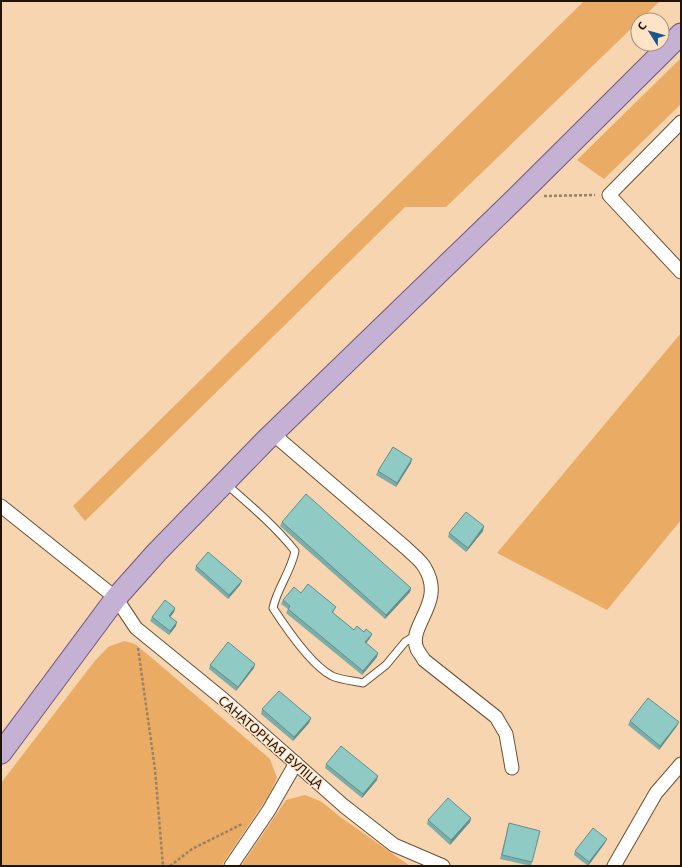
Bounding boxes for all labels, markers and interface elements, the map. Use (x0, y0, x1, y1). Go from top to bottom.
north arrow (630, 12, 670, 52)
text: С (633, 18, 650, 33)
street label: САНАТОРНАЯ ВУЛІЦА (215, 691, 328, 793)

